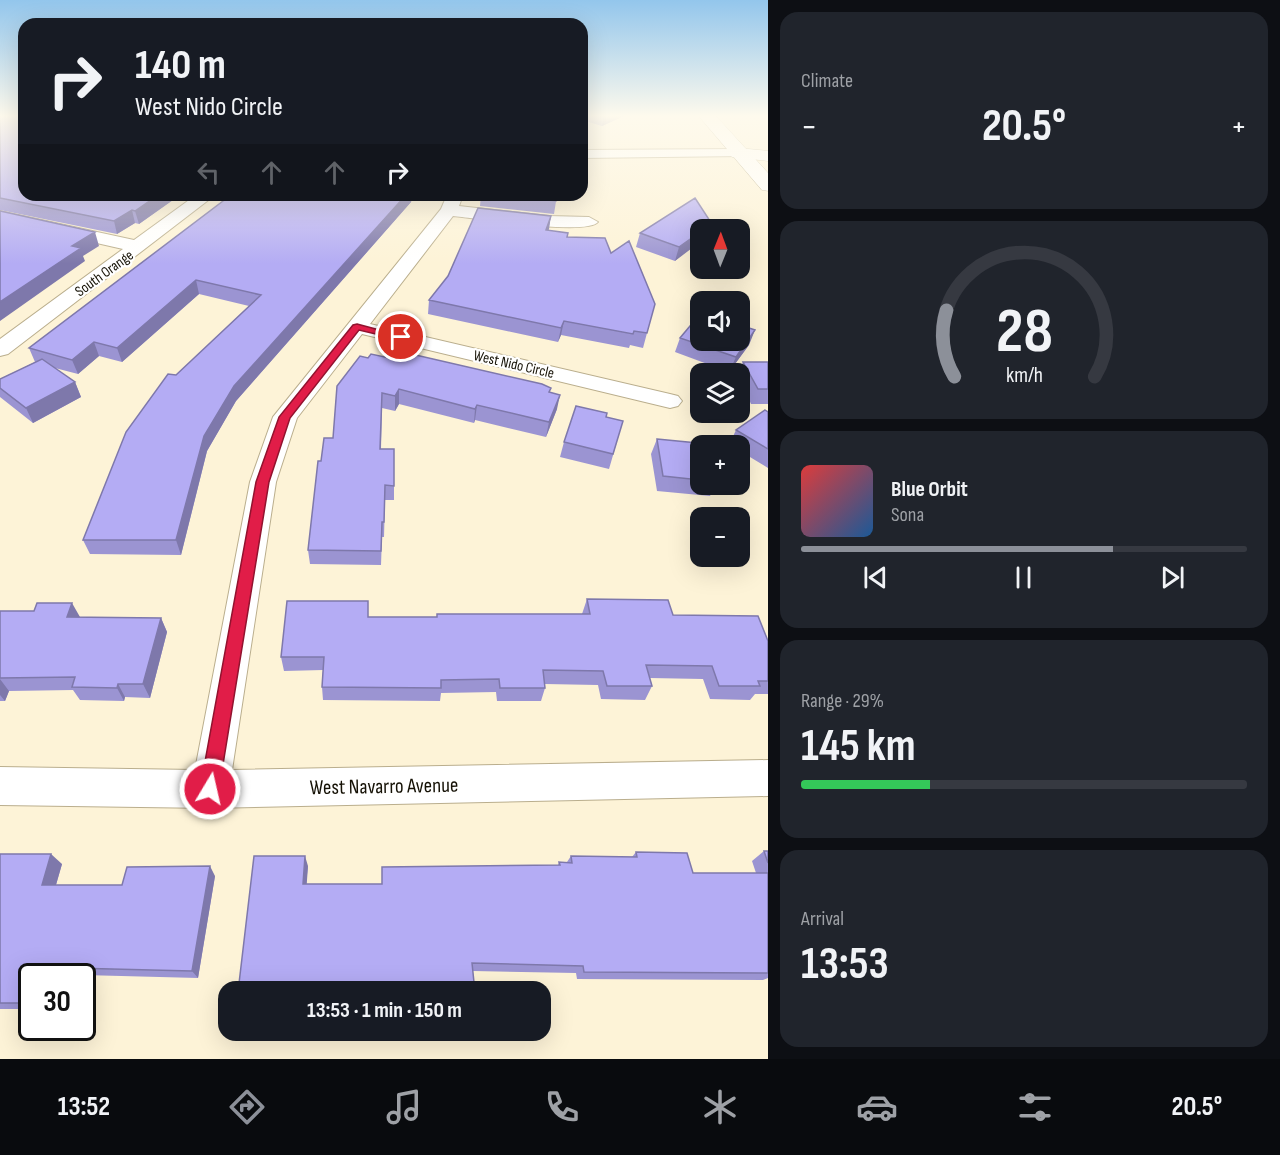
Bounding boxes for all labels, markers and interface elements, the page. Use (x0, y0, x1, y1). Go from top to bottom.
text: 140 m (135, 40, 226, 91)
icon: right (36, 42, 114, 120)
text: Climate (801, 69, 853, 93)
text: West Nido Circle (135, 91, 283, 123)
text: 20.5° (982, 99, 1066, 154)
text: − (801, 107, 817, 147)
text: + (1231, 107, 1247, 147)
icon: left (192, 156, 225, 189)
icon: ahead (255, 156, 288, 189)
icon: ahead (318, 156, 351, 189)
icon: right (381, 156, 414, 189)
north arrow (690, 219, 750, 279)
map controls (690, 219, 750, 567)
street label: South Orange (71, 246, 137, 301)
button: sound (690, 291, 750, 351)
text: 28 (996, 295, 1052, 370)
pin (375, 311, 426, 362)
icon: arrive (384, 320, 417, 353)
street label: West Nido Circle (472, 346, 556, 383)
button: layers (690, 363, 750, 423)
text: km/h (1005, 364, 1043, 389)
button: + (690, 435, 750, 495)
text: Blue Orbit (891, 476, 968, 503)
text: Sona (891, 503, 924, 527)
button: − (690, 507, 750, 567)
icon: previous (859, 561, 892, 594)
icon: pause (1007, 561, 1040, 594)
icon: next (1156, 561, 1189, 594)
text: Range · 29% (801, 689, 884, 713)
text: 145 km (801, 719, 916, 774)
position arrow (178, 757, 242, 821)
street label: West Navarro Avenue (309, 773, 459, 800)
text: Arrival (801, 907, 844, 931)
text: 13:53 (801, 937, 889, 992)
speed limit sign: 30 (18, 963, 96, 1041)
text: 13:53 · 1 min · 150 m (307, 997, 462, 1024)
icon: directions (226, 1086, 268, 1128)
icon: music (383, 1086, 425, 1128)
icon: phone (541, 1086, 583, 1128)
icon: climate (699, 1086, 741, 1128)
icon: car (856, 1086, 898, 1128)
icon: filters (1014, 1086, 1056, 1128)
text: 13:52 (58, 1091, 110, 1123)
text: 20.5° (1172, 1091, 1222, 1123)

